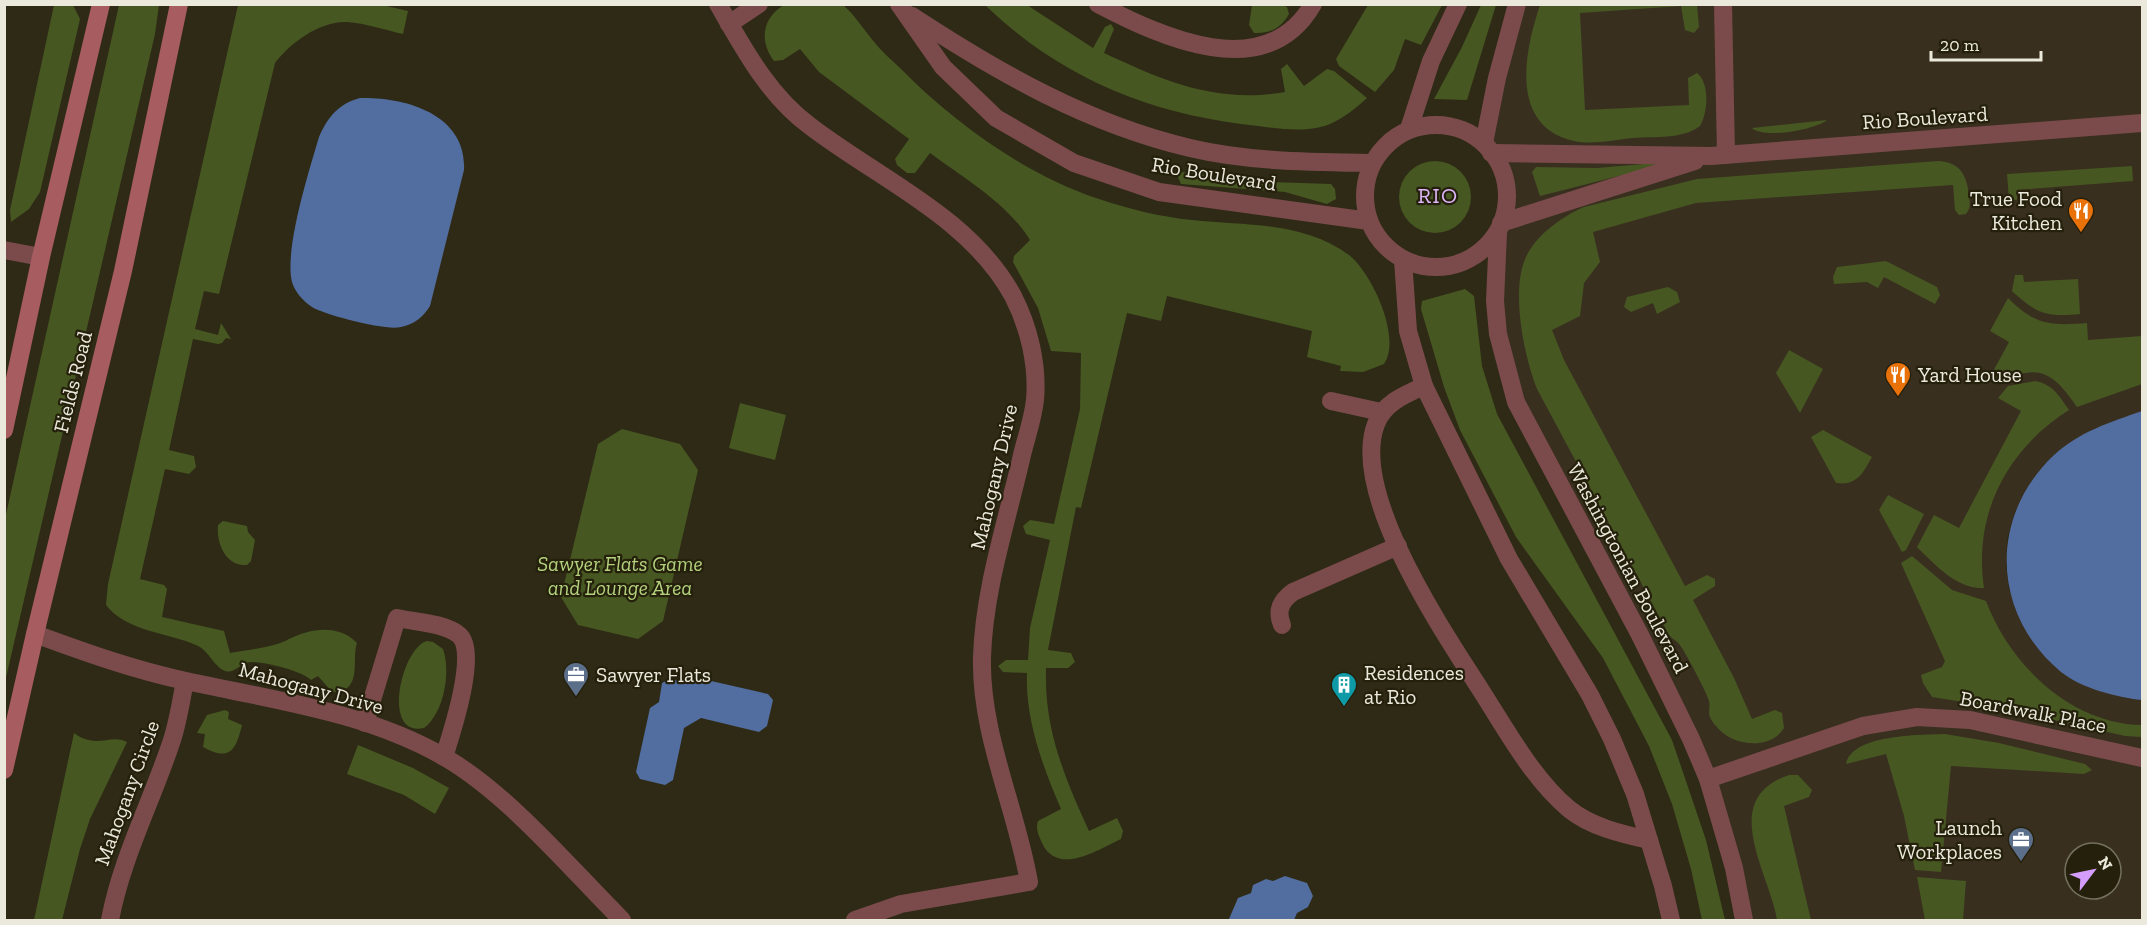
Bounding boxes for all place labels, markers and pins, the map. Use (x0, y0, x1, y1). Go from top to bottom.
place label: True Food Kitchen (1970, 186, 2062, 235)
restaurant icon: True Food Kitchen (2066, 196, 2096, 234)
restaurant icon: Yard House (1883, 360, 1913, 398)
place label: Yard House (1917, 362, 2022, 387)
office icon: Sawyer Flats (561, 660, 591, 698)
place label: Residences at Rio (1364, 660, 1464, 709)
place label: Sawyer Flats (596, 662, 711, 687)
building icon: Residences at Rio (1329, 670, 1359, 708)
place label: Launch Workplaces (1897, 815, 2002, 864)
office icon: Launch Workplaces (2006, 825, 2036, 863)

